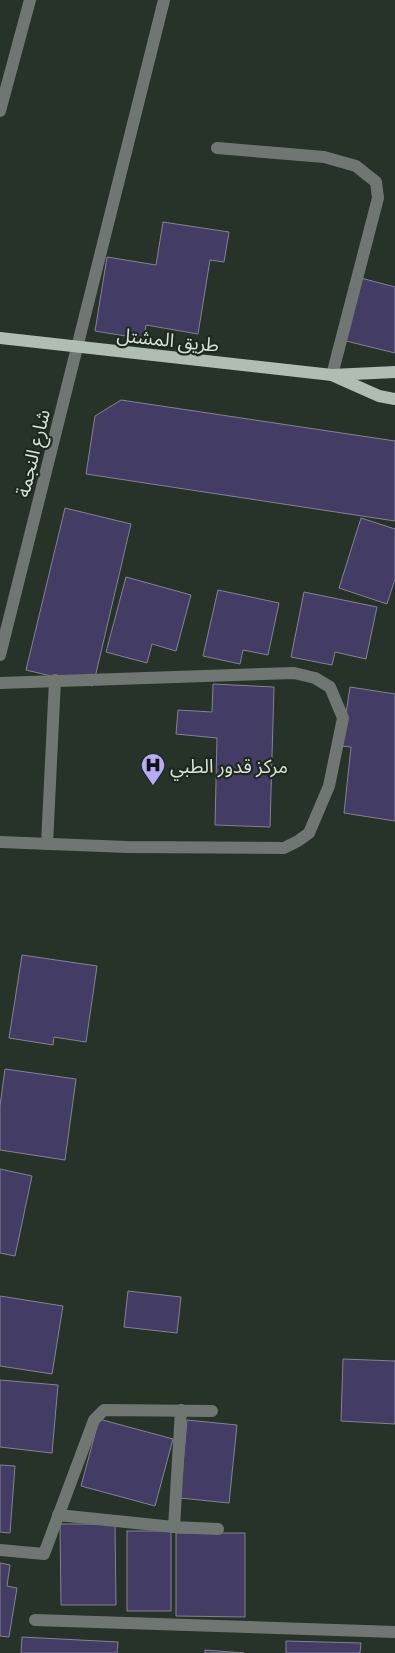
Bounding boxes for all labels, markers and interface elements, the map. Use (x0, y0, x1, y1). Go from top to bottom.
street label: طريق المشتل (115, 319, 221, 359)
street label: شارع النجمة (7, 406, 57, 500)
place label: مركز قدور الطبي (170, 751, 288, 781)
hospital icon: مركز قدور الطبي (140, 752, 166, 786)

